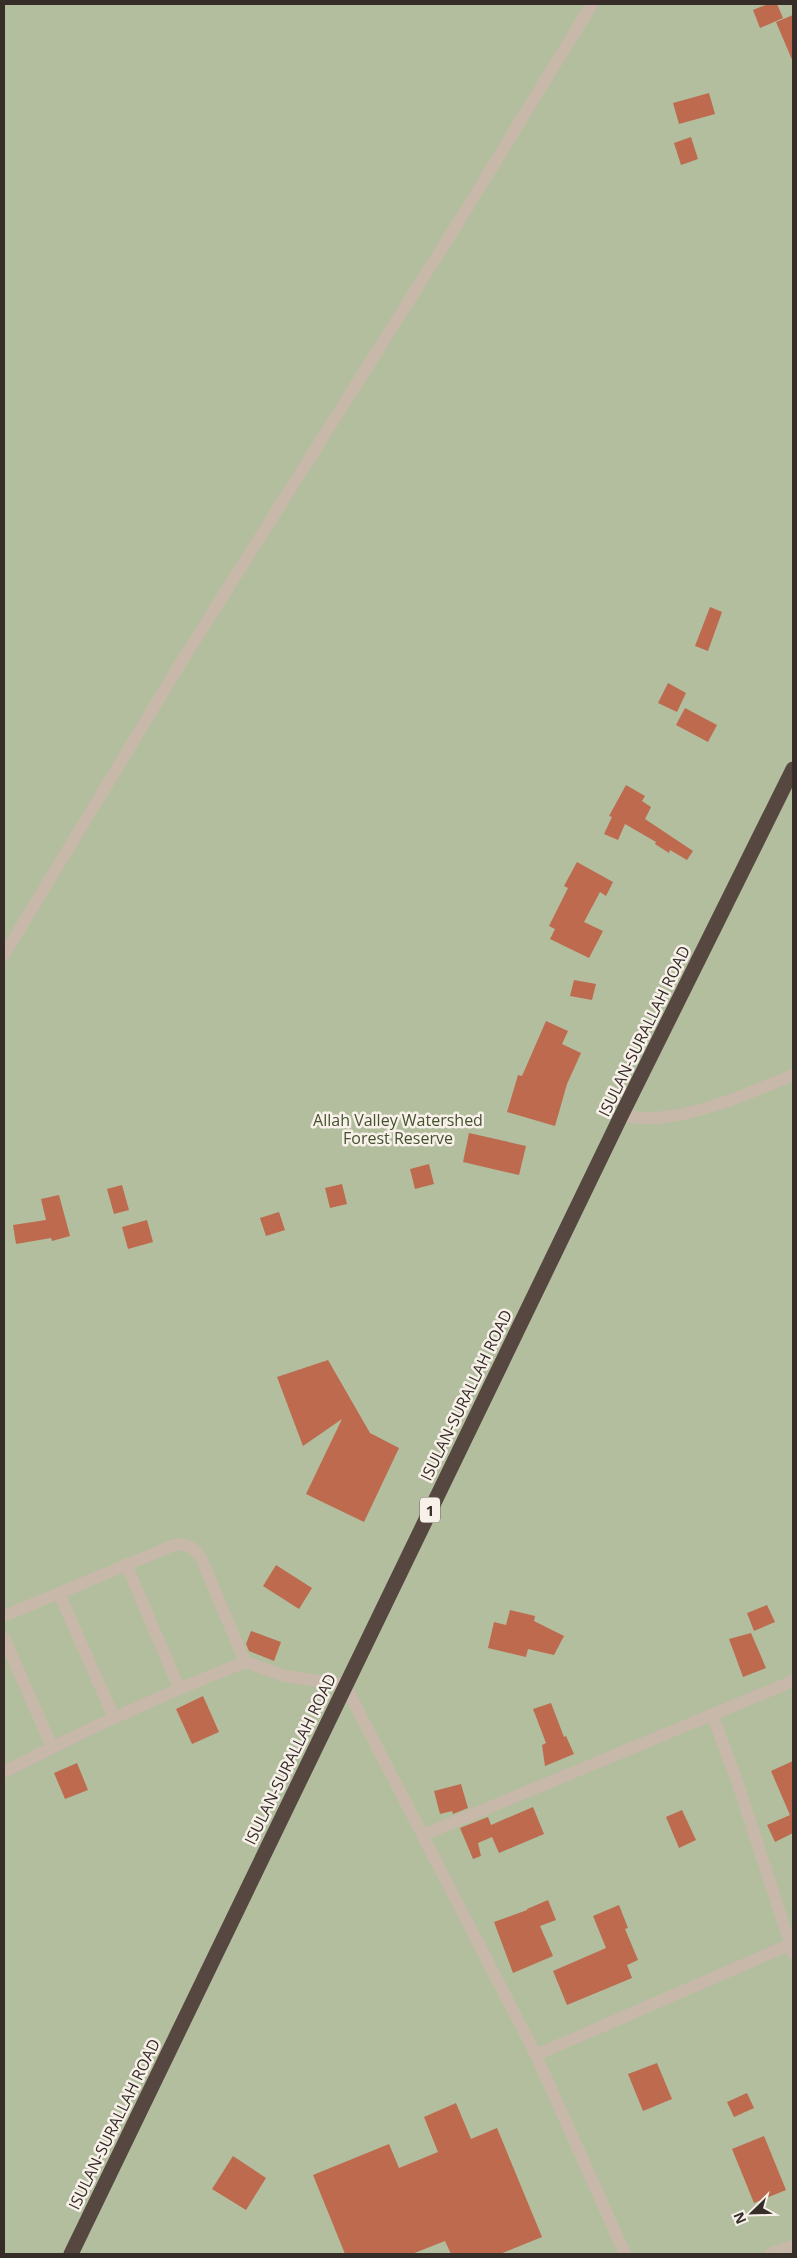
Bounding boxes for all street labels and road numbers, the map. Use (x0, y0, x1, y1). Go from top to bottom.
street label: ISULAN-SURALLAH ROAD (593, 942, 695, 1120)
street label: ISULAN-SURALLAH ROAD (415, 1306, 517, 1484)
road number: 1 (420, 1498, 440, 1522)
street label: ISULAN-SURALLAH ROAD (239, 1670, 341, 1848)
street label: ISULAN-SURALLAH ROAD (63, 2035, 165, 2213)

